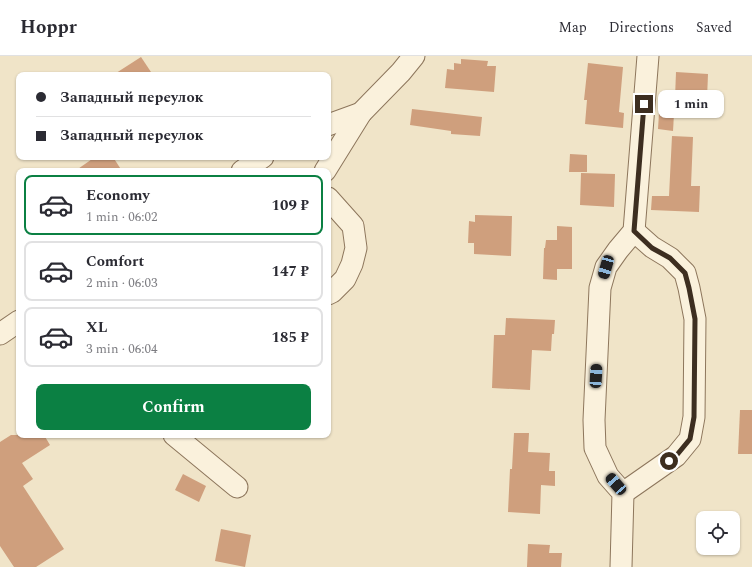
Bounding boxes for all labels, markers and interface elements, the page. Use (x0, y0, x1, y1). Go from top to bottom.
text: Hoppr (20, 13, 77, 42)
text: Map (559, 17, 587, 38)
text: Directions (609, 17, 674, 38)
text: Saved (696, 17, 732, 38)
text: Западный переулок (60, 86, 204, 109)
callout: 1 min (658, 90, 724, 118)
text: 1 min (674, 94, 708, 114)
route end (635, 95, 653, 113)
text: Западный переулок (60, 124, 204, 147)
text: Economy (86, 184, 150, 207)
icon: car (38, 187, 74, 223)
text: 109 ₽ (272, 194, 309, 217)
text: 1 min · 06:02 (86, 207, 158, 227)
text: Comfort (86, 250, 144, 273)
icon: car (38, 253, 74, 289)
car (597, 254, 615, 280)
text: 147 ₽ (272, 260, 309, 283)
text: 2 min · 06:03 (86, 273, 158, 293)
text: XL (86, 316, 107, 339)
icon: car (38, 319, 74, 355)
text: 185 ₽ (272, 326, 309, 349)
text: 3 min · 06:04 (86, 339, 158, 359)
car (589, 364, 603, 388)
button: Confirm (36, 384, 311, 430)
route start (660, 452, 678, 470)
car (604, 471, 628, 497)
map controls (696, 511, 740, 555)
button: locate (696, 511, 740, 555)

